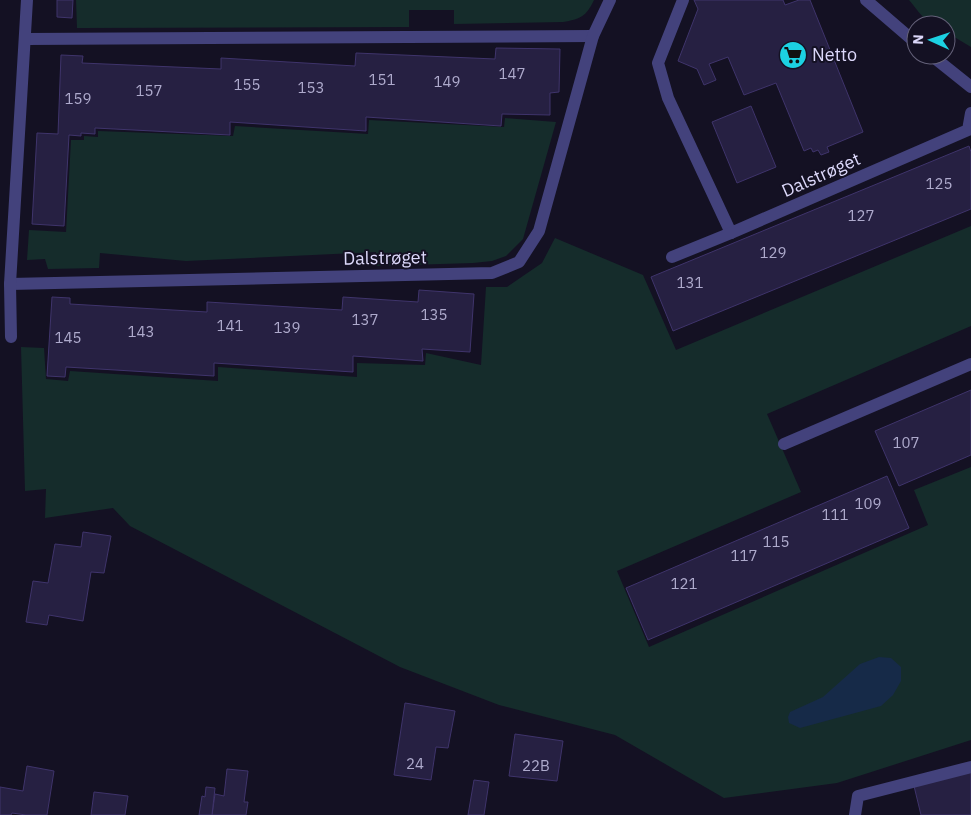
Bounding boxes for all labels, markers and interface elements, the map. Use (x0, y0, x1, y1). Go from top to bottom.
north arrow (906, 15, 956, 65)
text: N (909, 34, 927, 45)
supermarket icon: Netto (778, 40, 808, 70)
place label: Netto (812, 43, 857, 66)
house number: 147 (498, 64, 526, 83)
house number: 151 (368, 70, 396, 89)
house number: 149 (433, 72, 461, 91)
house number: 155 (233, 75, 261, 94)
house number: 153 (297, 78, 325, 97)
house number: 157 (135, 81, 163, 100)
house number: 159 (64, 89, 92, 108)
street label: Dalstrøget (778, 147, 864, 202)
house number: 125 (925, 174, 953, 193)
house number: 127 (847, 206, 875, 225)
house number: 129 (759, 243, 787, 262)
street label: Dalstrøget (343, 245, 427, 270)
house number: 131 (676, 273, 704, 292)
house number: 135 (420, 305, 448, 324)
house number: 137 (351, 310, 379, 329)
house number: 141 (216, 316, 244, 335)
house number: 139 (273, 318, 301, 337)
house number: 143 (127, 322, 155, 341)
house number: 145 (54, 328, 82, 347)
house number: 107 (892, 433, 920, 452)
house number: 109 (854, 494, 882, 513)
house number: 111 (821, 505, 849, 524)
house number: 115 (762, 532, 790, 551)
house number: 117 (730, 546, 758, 565)
house number: 121 (670, 574, 698, 593)
house number: 24 (406, 754, 424, 773)
house number: 22B (522, 756, 550, 775)

